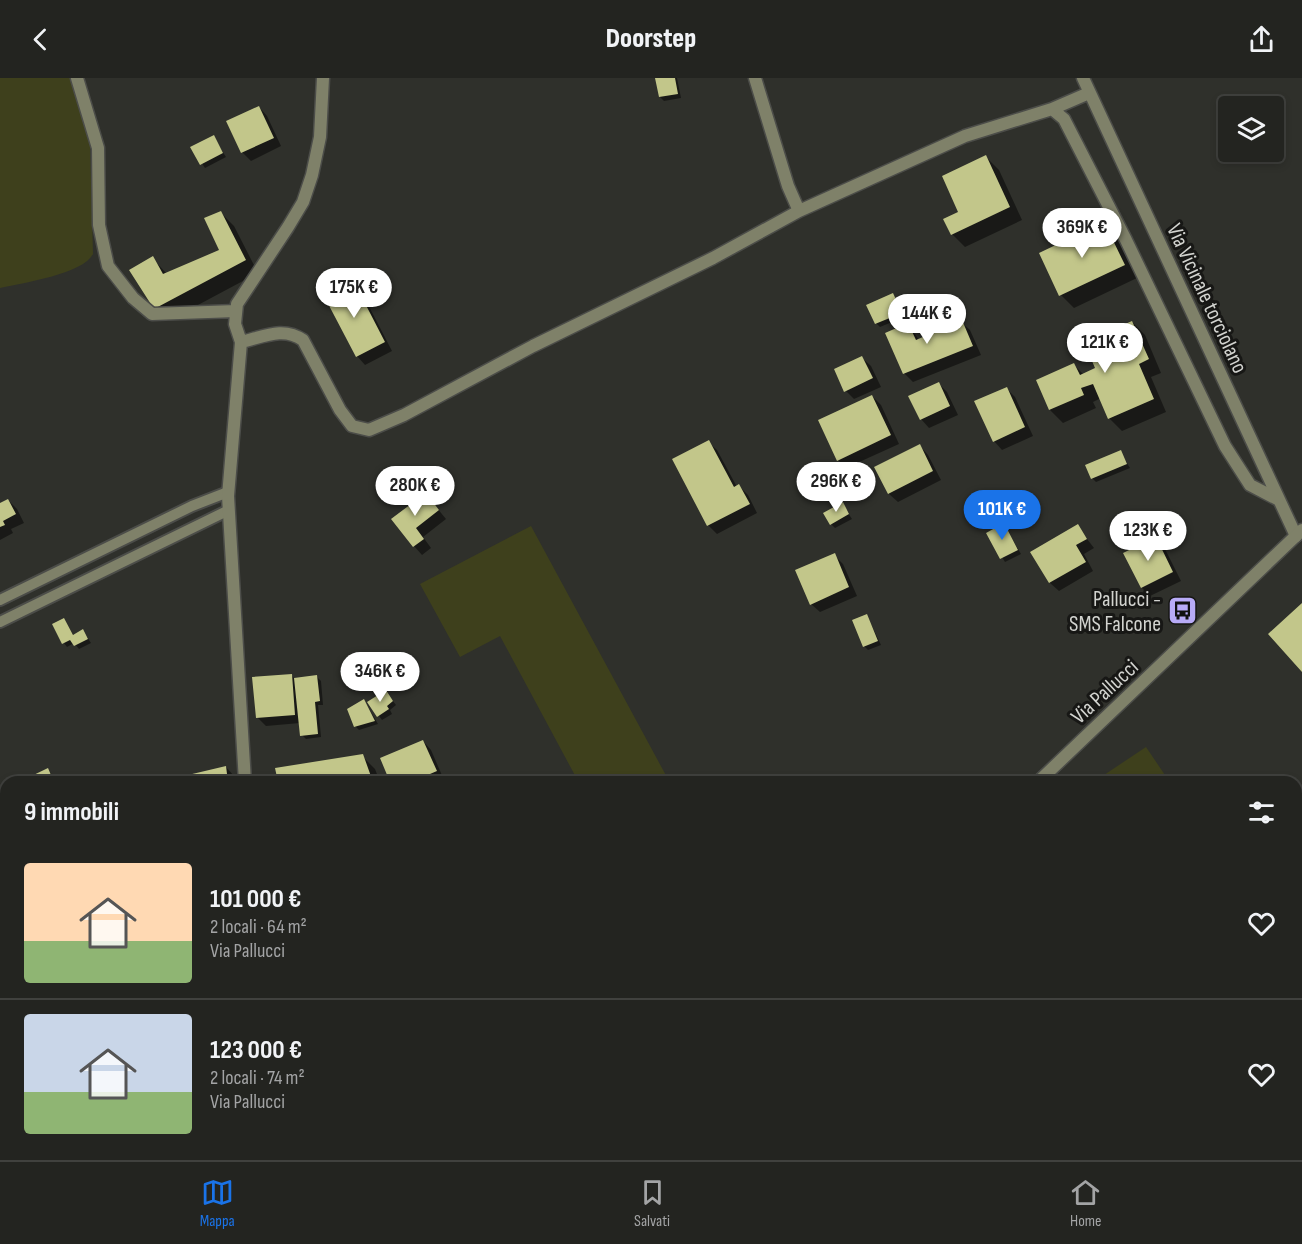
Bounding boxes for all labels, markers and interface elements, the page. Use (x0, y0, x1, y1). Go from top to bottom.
icon: back (24, 23, 57, 56)
text: Doorstep (606, 23, 696, 55)
icon: share (1245, 23, 1278, 56)
map controls (1218, 96, 1284, 162)
button: layers (1218, 96, 1284, 162)
pin: 369K € (1033, 208, 1131, 259)
text: 369K € (1057, 215, 1107, 239)
street label: Via Vicinale torciolano (1160, 220, 1253, 378)
pin: 175K € (305, 268, 403, 319)
text: 175K € (330, 275, 378, 299)
pin: 144K € (878, 294, 976, 345)
text: 144K € (902, 301, 952, 325)
pin: 121K € (1056, 323, 1154, 374)
text: 121K € (1081, 330, 1129, 354)
pin: 296K € (787, 462, 885, 513)
pin: 280K € (366, 466, 464, 517)
text: 296K € (811, 469, 861, 493)
text: 280K € (390, 473, 440, 497)
pin: 101K € (953, 490, 1051, 541)
text: 101K € (978, 497, 1026, 521)
pin: 123K € (1099, 511, 1197, 562)
text: 123K € (1123, 518, 1173, 542)
place label: Pallucci - SMS Falcone (1069, 586, 1161, 638)
bus stop icon: Pallucci - SMS Falcone (1166, 595, 1198, 627)
pin: 346K € (331, 652, 429, 703)
street label: Via Pallucci (1066, 654, 1144, 730)
text: 346K € (355, 659, 405, 683)
icon: filters (1245, 796, 1278, 829)
text: 9 immobili (24, 797, 119, 828)
text: 101 000 € (210, 884, 301, 915)
icon: home (72, 887, 144, 959)
icon: heart (1245, 907, 1278, 940)
text: 2 locali · 64 m² (210, 915, 307, 939)
text: Via Pallucci (210, 939, 285, 963)
text: 123 000 € (210, 1035, 302, 1066)
icon: home (72, 1038, 144, 1110)
icon: heart (1245, 1058, 1278, 1091)
text: 2 locali · 74 m² (210, 1066, 305, 1090)
text: Via Pallucci (210, 1090, 285, 1114)
tab: Mappa (200, 1176, 235, 1231)
tab: Salvati (634, 1176, 670, 1231)
tab: Home (1069, 1176, 1102, 1231)

